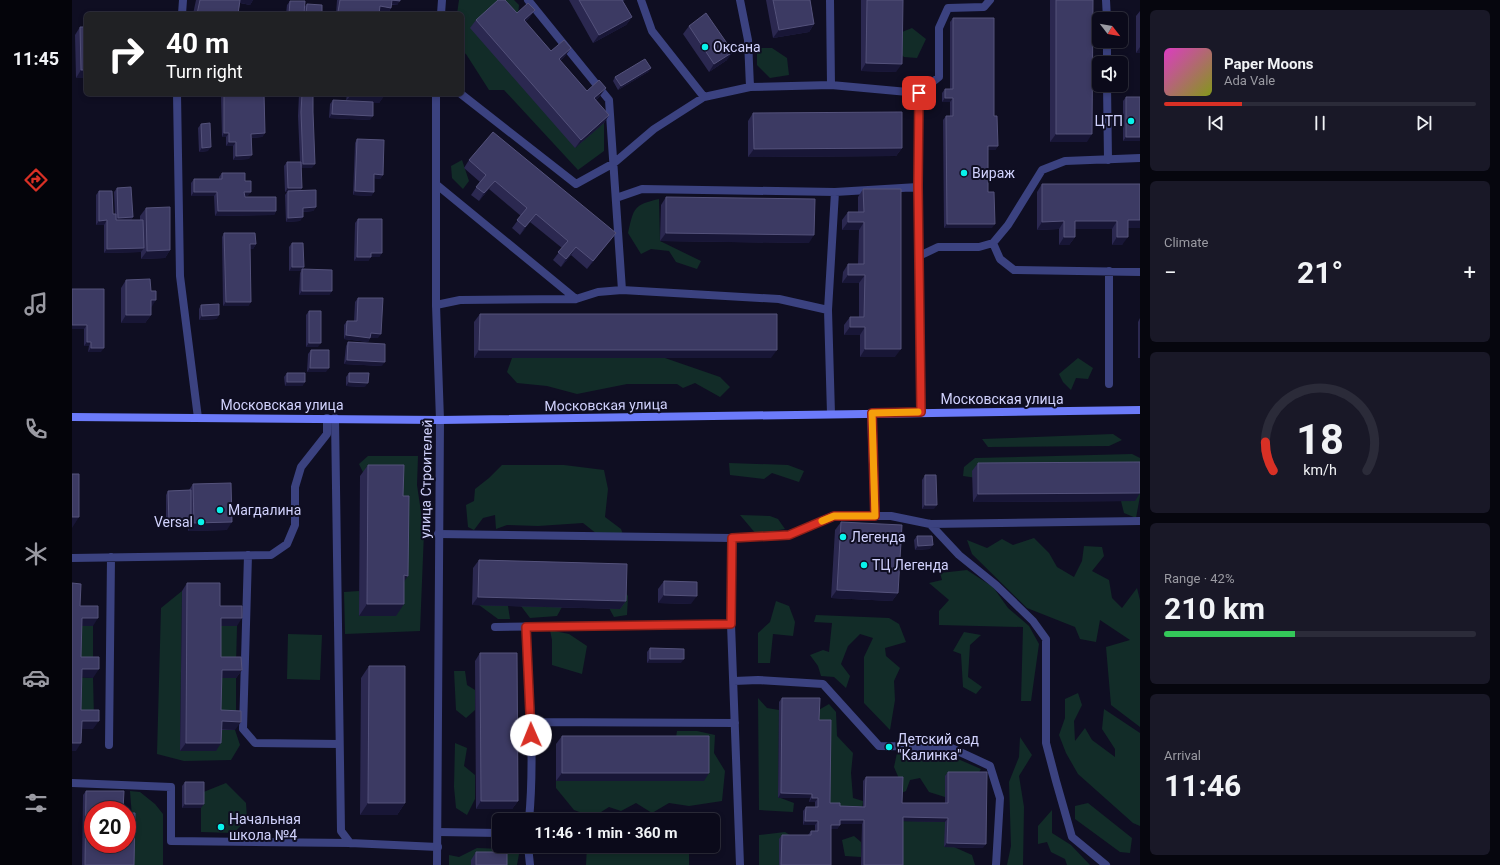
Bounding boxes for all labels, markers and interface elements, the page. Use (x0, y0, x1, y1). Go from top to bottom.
north arrow (1092, 12, 1128, 48)
map controls (1092, 12, 1128, 92)
text: 40 m (166, 27, 229, 60)
icon: right (100, 28, 152, 80)
place label: Оксана (713, 39, 761, 55)
marker: Оксана (700, 42, 710, 52)
text: 11:45 (13, 48, 59, 69)
text: Paper Moons (1224, 55, 1314, 73)
button: sound (1092, 56, 1128, 92)
text: Turn right (166, 61, 243, 82)
text: Ada Vale (1224, 73, 1275, 88)
pin (902, 76, 936, 110)
icon: arrive (908, 82, 930, 104)
icon: previous (1205, 112, 1227, 134)
icon: pause (1309, 112, 1331, 134)
icon: next (1413, 112, 1435, 134)
place label: ЦТП (1095, 113, 1123, 129)
marker: ЦТП (1126, 116, 1136, 126)
place label: Вираж (972, 165, 1015, 181)
icon: directions (22, 166, 50, 194)
marker: Вираж (959, 168, 969, 178)
text: Climate (1164, 235, 1208, 250)
text: 21° (1297, 255, 1343, 290)
text: − (1164, 260, 1177, 285)
text: + (1464, 260, 1476, 285)
icon: music (22, 290, 50, 318)
street label: Московская улица (940, 391, 1064, 407)
street label: Московская улица (544, 396, 668, 414)
street label: Московская улица (220, 397, 344, 413)
text: 18 (1296, 414, 1344, 463)
icon: phone (22, 415, 50, 443)
street label: улица Строителей (417, 419, 435, 539)
text: km/h (1303, 461, 1337, 477)
place label: Магдалина (228, 502, 301, 518)
marker: Магдалина (215, 505, 225, 515)
place label: Versal (154, 514, 193, 530)
marker: Versal (196, 517, 206, 527)
place label: Легенда (851, 529, 906, 545)
marker: Легенда (838, 532, 848, 542)
icon: climate (22, 540, 50, 568)
place label: ТЦ Легенда (872, 557, 949, 573)
marker: ТЦ Легенда (859, 560, 869, 570)
text: Range · 42% (1164, 571, 1234, 586)
text: 210 km (1164, 591, 1265, 626)
icon: car (22, 664, 50, 692)
position arrow (510, 714, 552, 756)
place label: Детский сад "Калинка" (897, 731, 980, 763)
marker: Детский сад "Калинка" (884, 742, 894, 752)
text: Arrival (1164, 748, 1201, 763)
text: 11:46 (1164, 768, 1241, 803)
icon: filters (22, 789, 50, 817)
speed limit sign: 20 (84, 801, 136, 853)
place label: Начальная школа №4 (229, 811, 301, 843)
marker: Начальная школа №4 (216, 822, 226, 832)
text: 11:46 · 1 min · 360 m (535, 824, 677, 842)

